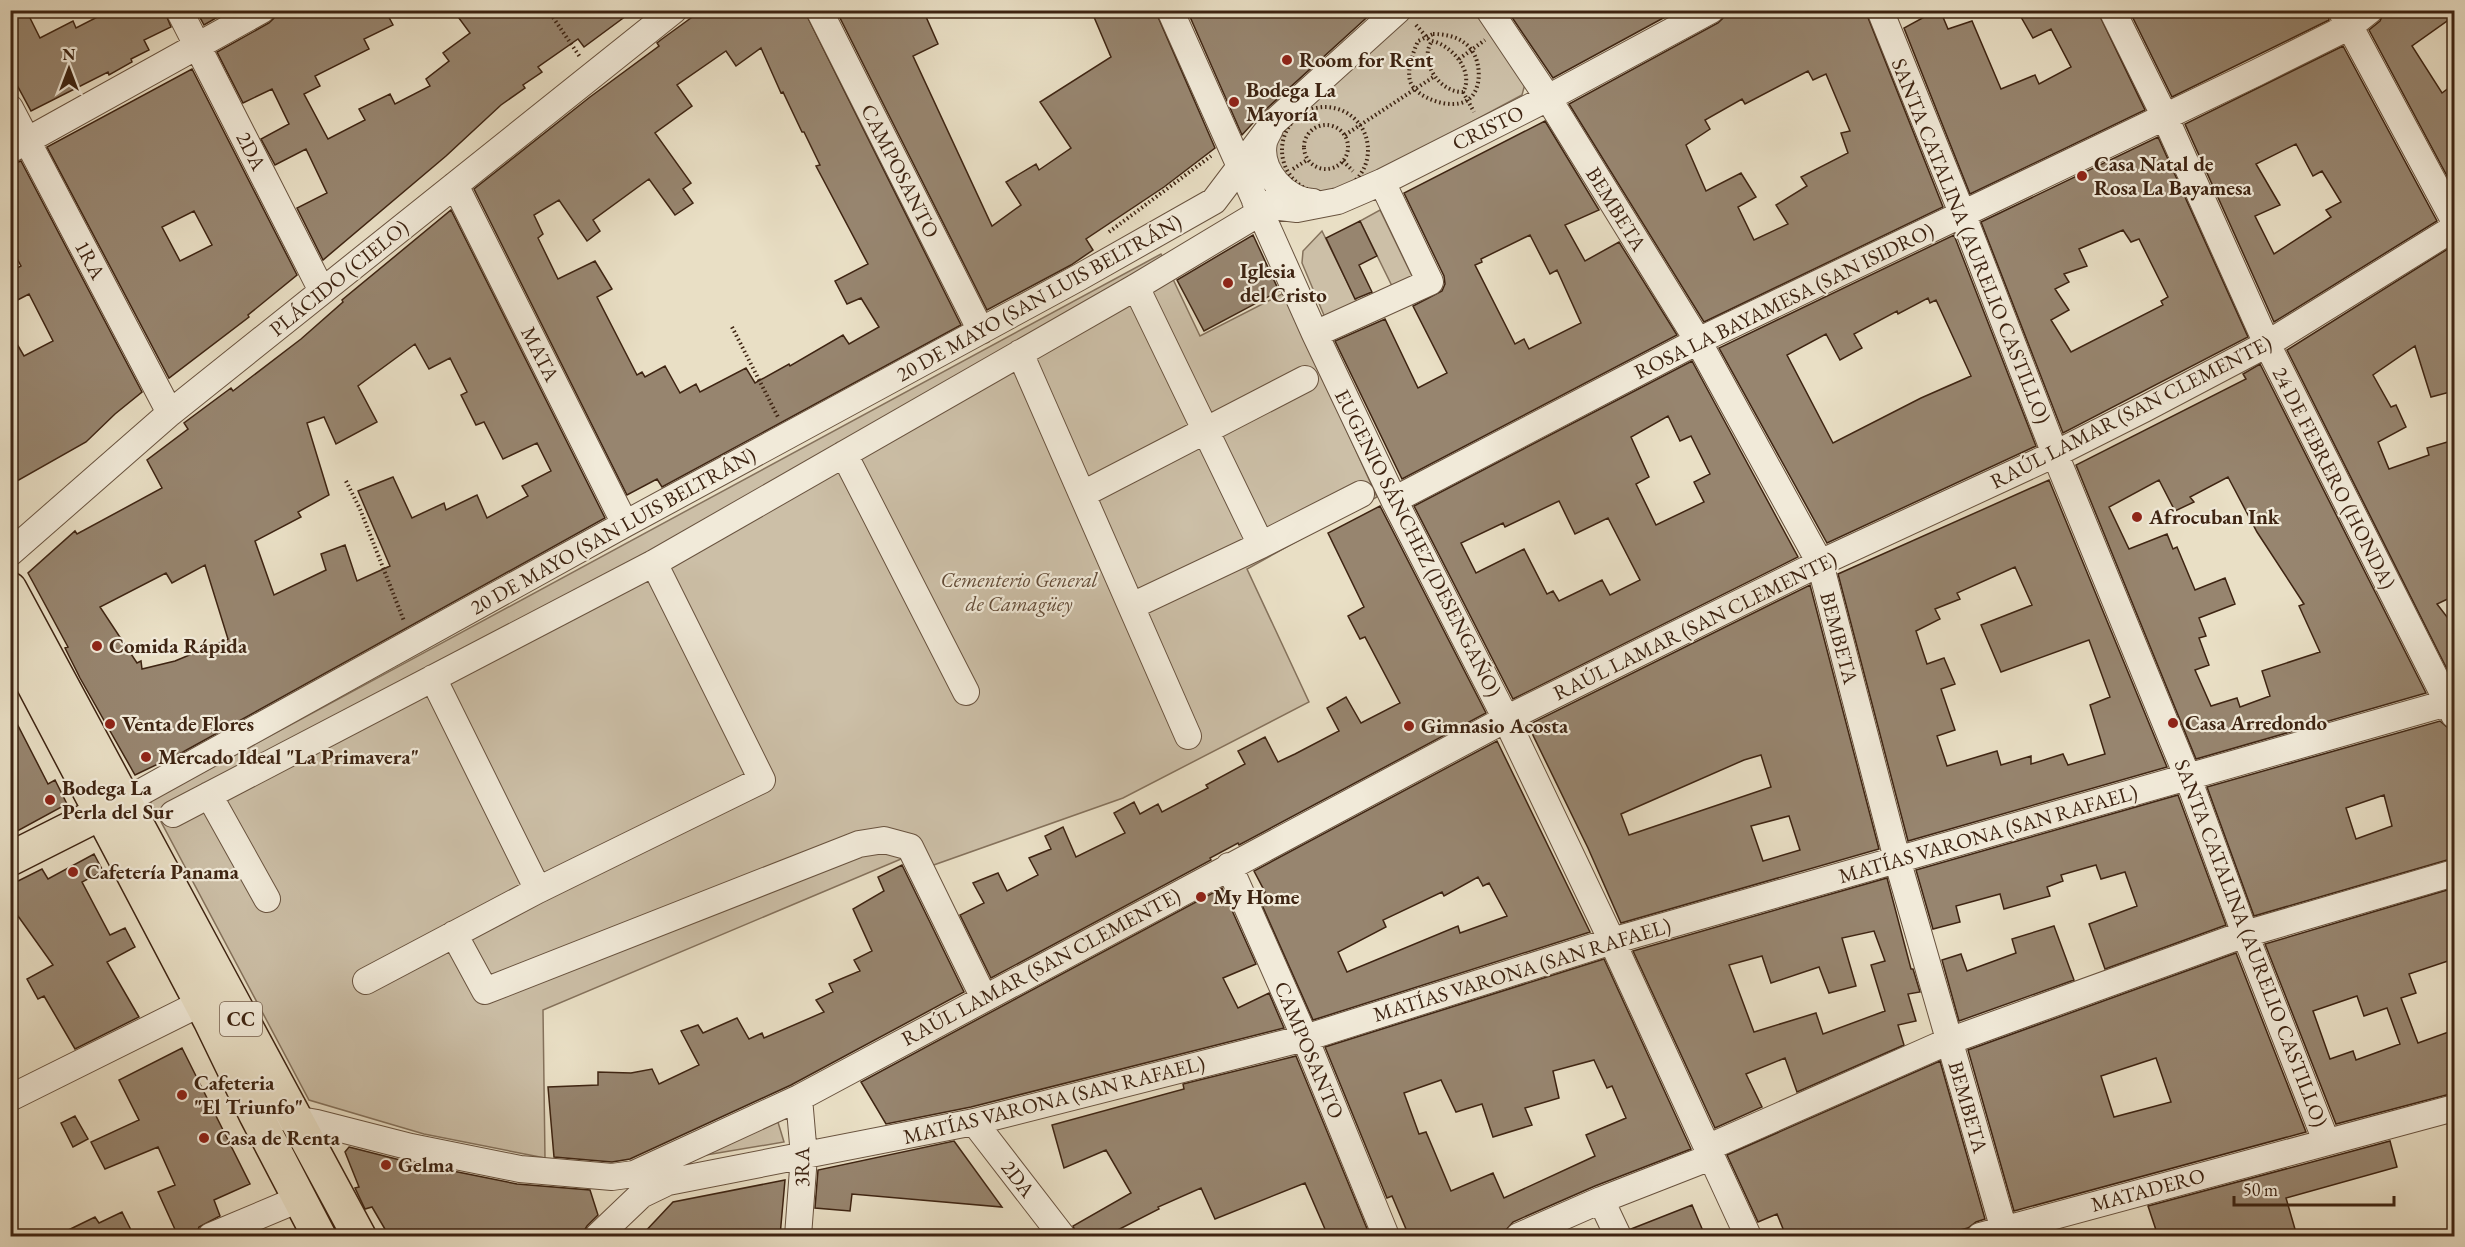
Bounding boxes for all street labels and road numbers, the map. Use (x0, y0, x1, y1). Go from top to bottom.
street label: SANTA CATALINA (AURELIO CASTILLO) (1886, 54, 2057, 427)
street label: CAMPOSANTO (855, 99, 946, 242)
street label: CRISTO (1447, 99, 1528, 156)
street label: 2DA (230, 127, 273, 175)
street label: BEMBETA (1580, 162, 1653, 256)
street label: 20 DE MAYO (SAN LUIS BELTRÁN) (891, 208, 1186, 387)
street label: PLÁCIDO (CIELO) (264, 213, 414, 342)
street label: ROSA LA BAYAMESA (SAN ISIDRO) (1630, 216, 1938, 385)
street label: 1RA (69, 236, 112, 284)
street label: MATA (515, 322, 566, 386)
street label: RAÚL LAMAR (SAN CLEMENTE) (1985, 329, 2276, 495)
street label: 24 DE FEBRERO (HONDA) (2267, 362, 2402, 593)
street label: EUGENIO SÁNCHEZ (DESENGAÑO) (1329, 384, 1508, 701)
street label: 20 DE MAYO (SAN LUIS BELTRÁN) (465, 441, 760, 620)
street label: RAÚL LAMAR (SAN CLEMENTE) (1548, 545, 1841, 706)
street label: BEMBETA (1814, 589, 1865, 687)
street label: SANTA CATALINA (AURELIO CASTILLO) (2169, 755, 2334, 1130)
street label: MATÍAS VARONA (SAN RAFAEL) (1835, 778, 2141, 889)
street label: RAÚL LAMAR (SAN CLEMENTE) (897, 881, 1185, 1052)
street label: MATÍAS VARONA (SAN RAFAEL) (1370, 911, 1674, 1028)
street label: CAMPOSANTO (1268, 977, 1351, 1123)
road number: CC (220, 1002, 262, 1036)
street label: MATÍAS VARONA (SAN RAFAEL) (900, 1049, 1208, 1150)
street label: BEMBETA (1943, 1058, 1995, 1156)
street label: 3RA (788, 1146, 815, 1187)
street label: 2DA (995, 1155, 1042, 1203)
street label: MATADERO (2088, 1161, 2208, 1218)

